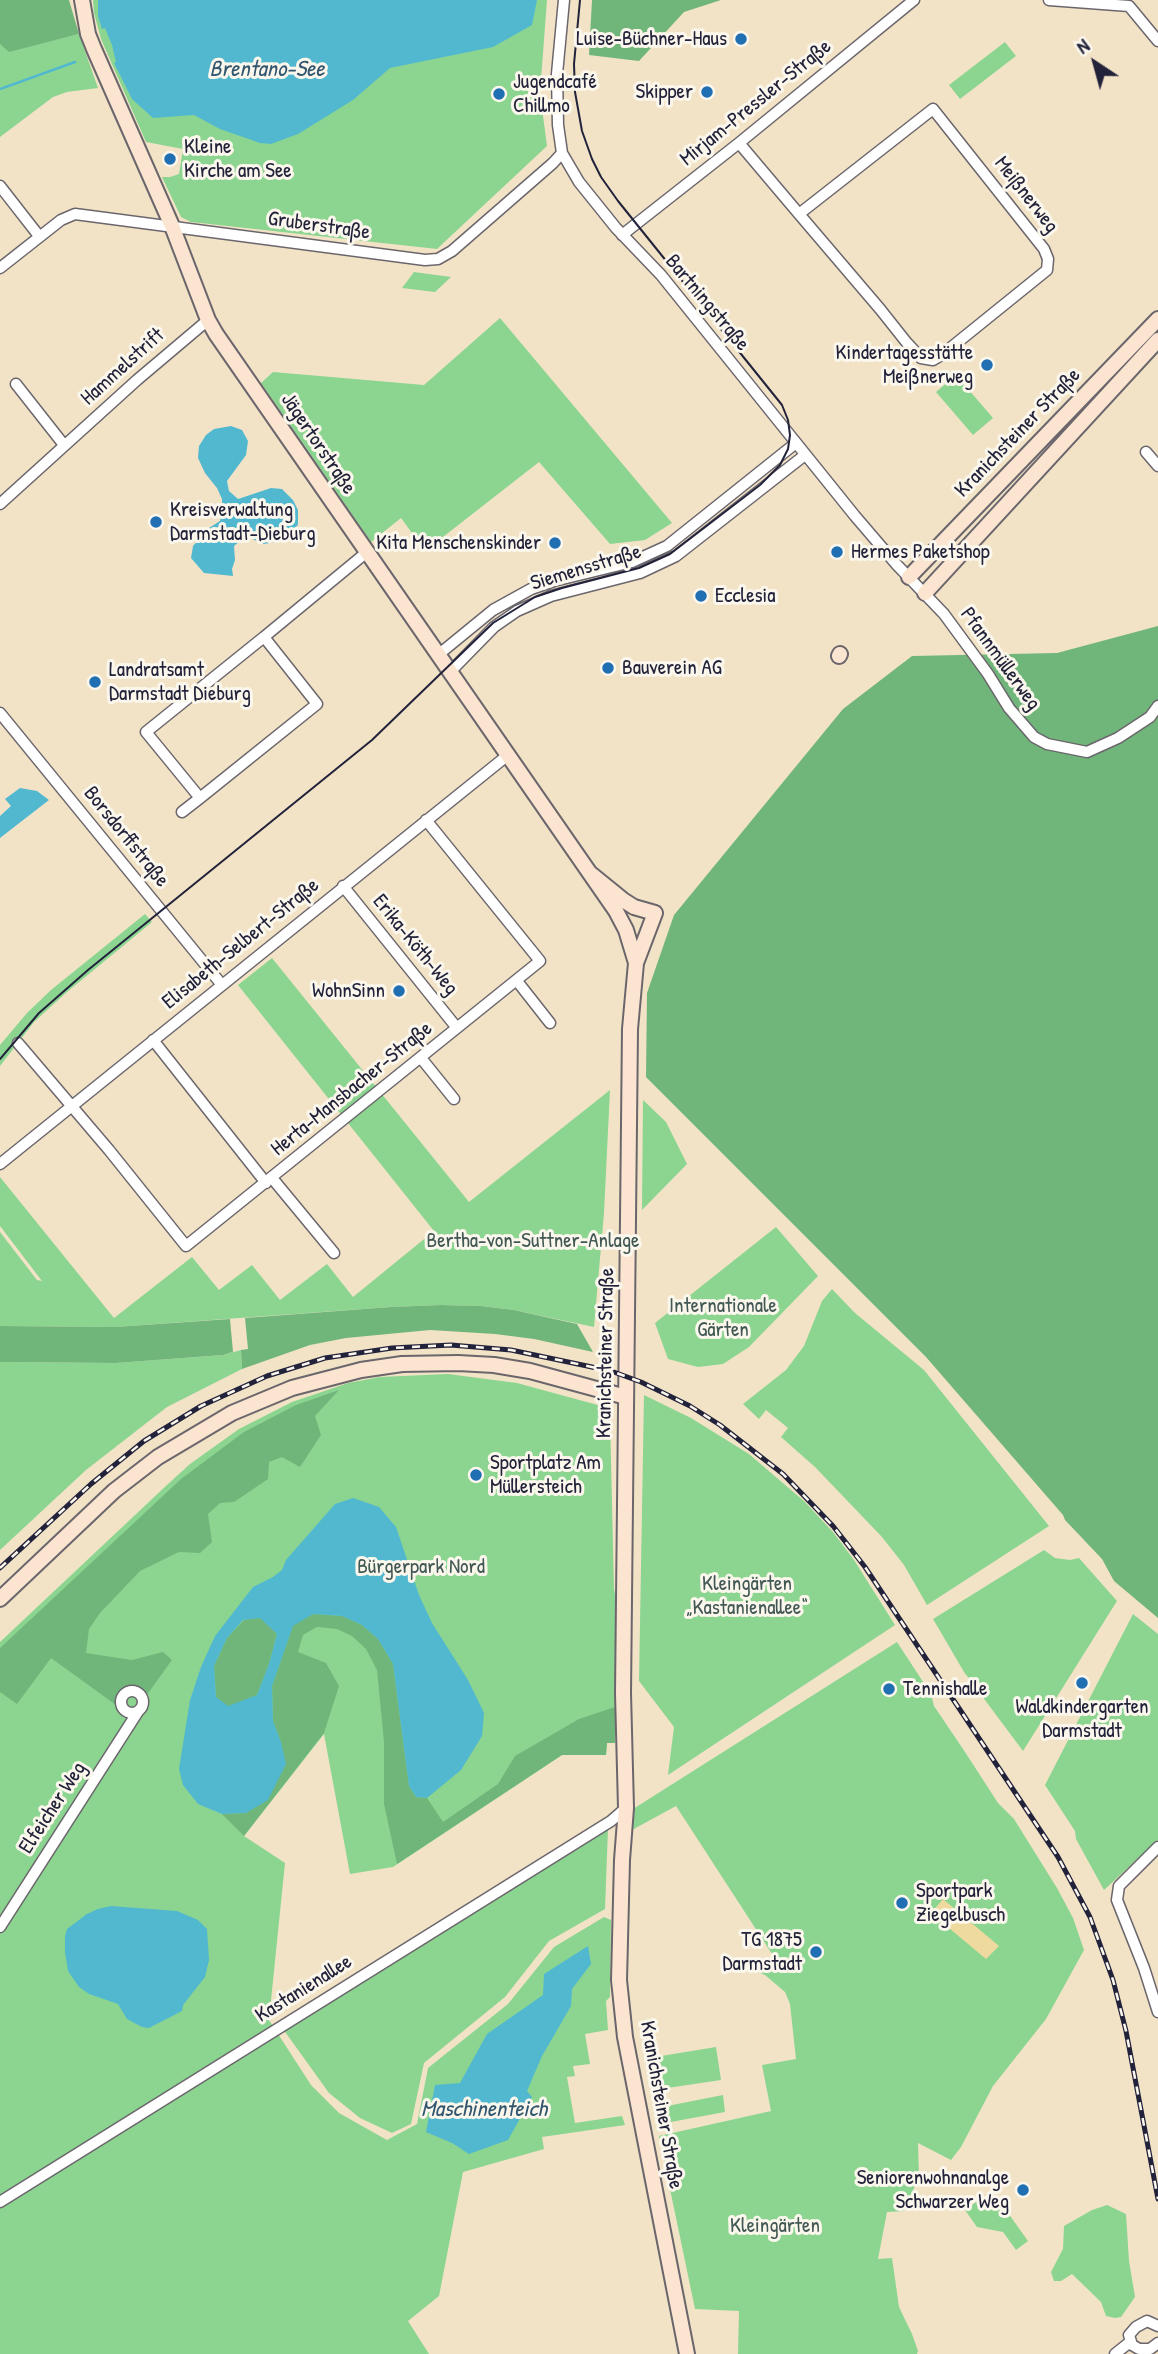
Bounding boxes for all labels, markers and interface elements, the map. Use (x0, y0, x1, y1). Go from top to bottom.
place label: Luise-Büchner-Haus (576, 26, 727, 52)
north arrow (1060, 28, 1130, 98)
marker: Luise-Büchner-Haus (733, 31, 749, 47)
text: N (1071, 33, 1094, 60)
street label: Mirjam-Pressler-Straße (675, 34, 837, 172)
water label: Brentano-See (210, 56, 324, 84)
place label: Jugendcafé Chillmo (513, 69, 597, 119)
place label: Skipper (636, 79, 693, 105)
marker: Skipper (699, 84, 715, 100)
marker: Jugendcafé Chillmo (491, 86, 507, 102)
place label: Kleine Kirche am See (184, 134, 292, 184)
marker: Kleine Kirche am See (162, 151, 178, 167)
street label: Meißnerweg (988, 152, 1064, 238)
street label: Gruberstraße (266, 206, 372, 246)
street label: Bartningstraße (659, 250, 755, 356)
street label: Hammelstrift (76, 323, 170, 411)
place label: Kindertagesstätte Meißnerweg (836, 340, 973, 390)
marker: Kindertagesstätte Meißnerweg (979, 357, 995, 373)
street label: Kranichsteiner Straße (950, 363, 1086, 503)
street label: Jägertorstraße (275, 389, 361, 499)
place label: Kreisverwaltung Darmstadt-Dieburg (170, 497, 316, 547)
marker: Kreisverwaltung Darmstadt-Dieburg (148, 514, 164, 530)
place label: Kita Menschenskinder (376, 530, 541, 556)
marker: Kita Menschenskinder (547, 535, 563, 551)
street label: Siemensstraße (528, 539, 644, 597)
place label: Hermes Paketshop (851, 539, 990, 565)
marker: Hermes Paketshop (829, 544, 845, 560)
place label: Ecclesia (715, 583, 776, 609)
marker: Ecclesia (693, 588, 709, 604)
street label: Pfannmüllerweg (954, 603, 1046, 715)
place label: Bauverein AG (622, 655, 722, 681)
place label: Landratsamt Darmstadt Dieburg (109, 657, 251, 707)
marker: Bauverein AG (600, 660, 616, 676)
marker: Landratsamt Darmstadt Dieburg (87, 674, 103, 690)
street label: Borsdorffstraße (78, 782, 174, 892)
street label: Elisabeth-Selbert-Straße (158, 873, 324, 1015)
street label: Erika-Köth-Weg (367, 890, 463, 1000)
place label: WohnSinn (312, 978, 385, 1004)
marker: WohnSinn (391, 983, 407, 999)
street label: Herta-Mansbacher-Straße (266, 1016, 438, 1162)
park label: Bertha-von-Suttner-Anlage (427, 1228, 639, 1254)
street label: Kranichsteiner Straße (592, 1268, 620, 1438)
park label: Internationale Gärten (669, 1293, 777, 1343)
place label: Sportplatz Am Müllersteich (490, 1450, 601, 1500)
marker: Sportplatz Am Müllersteich (468, 1467, 484, 1483)
park label: Bürgerpark Nord (357, 1554, 485, 1580)
park label: Kleingärten „Kastanienallee“ (686, 1571, 808, 1621)
marker: Waldkindergarten Darmstadt (1074, 1675, 1090, 1691)
place label: Tennishalle (903, 1676, 987, 1702)
marker: Tennishalle (881, 1681, 897, 1697)
place label: Waldkindergarten Darmstadt (1015, 1694, 1149, 1744)
street label: Elfeicher Weg (14, 1757, 92, 1859)
place label: Sportpark Ziegelbusch (916, 1878, 1005, 1928)
marker: Sportpark Ziegelbusch (894, 1895, 910, 1911)
place label: TG 1875 Darmstadt (722, 1927, 802, 1977)
marker: TG 1875 Darmstadt (808, 1944, 824, 1960)
street label: Kastanienallee (251, 1949, 357, 2029)
street label: Kranichsteiner Straße (634, 2019, 688, 2191)
water label: Maschinenteich (421, 2096, 547, 2124)
place label: Seniorenwohnanalge Schwarzer Weg (857, 2165, 1009, 2215)
marker: Seniorenwohnanalge Schwarzer Weg (1015, 2182, 1031, 2198)
park label: Kleingärten (730, 2213, 820, 2239)

